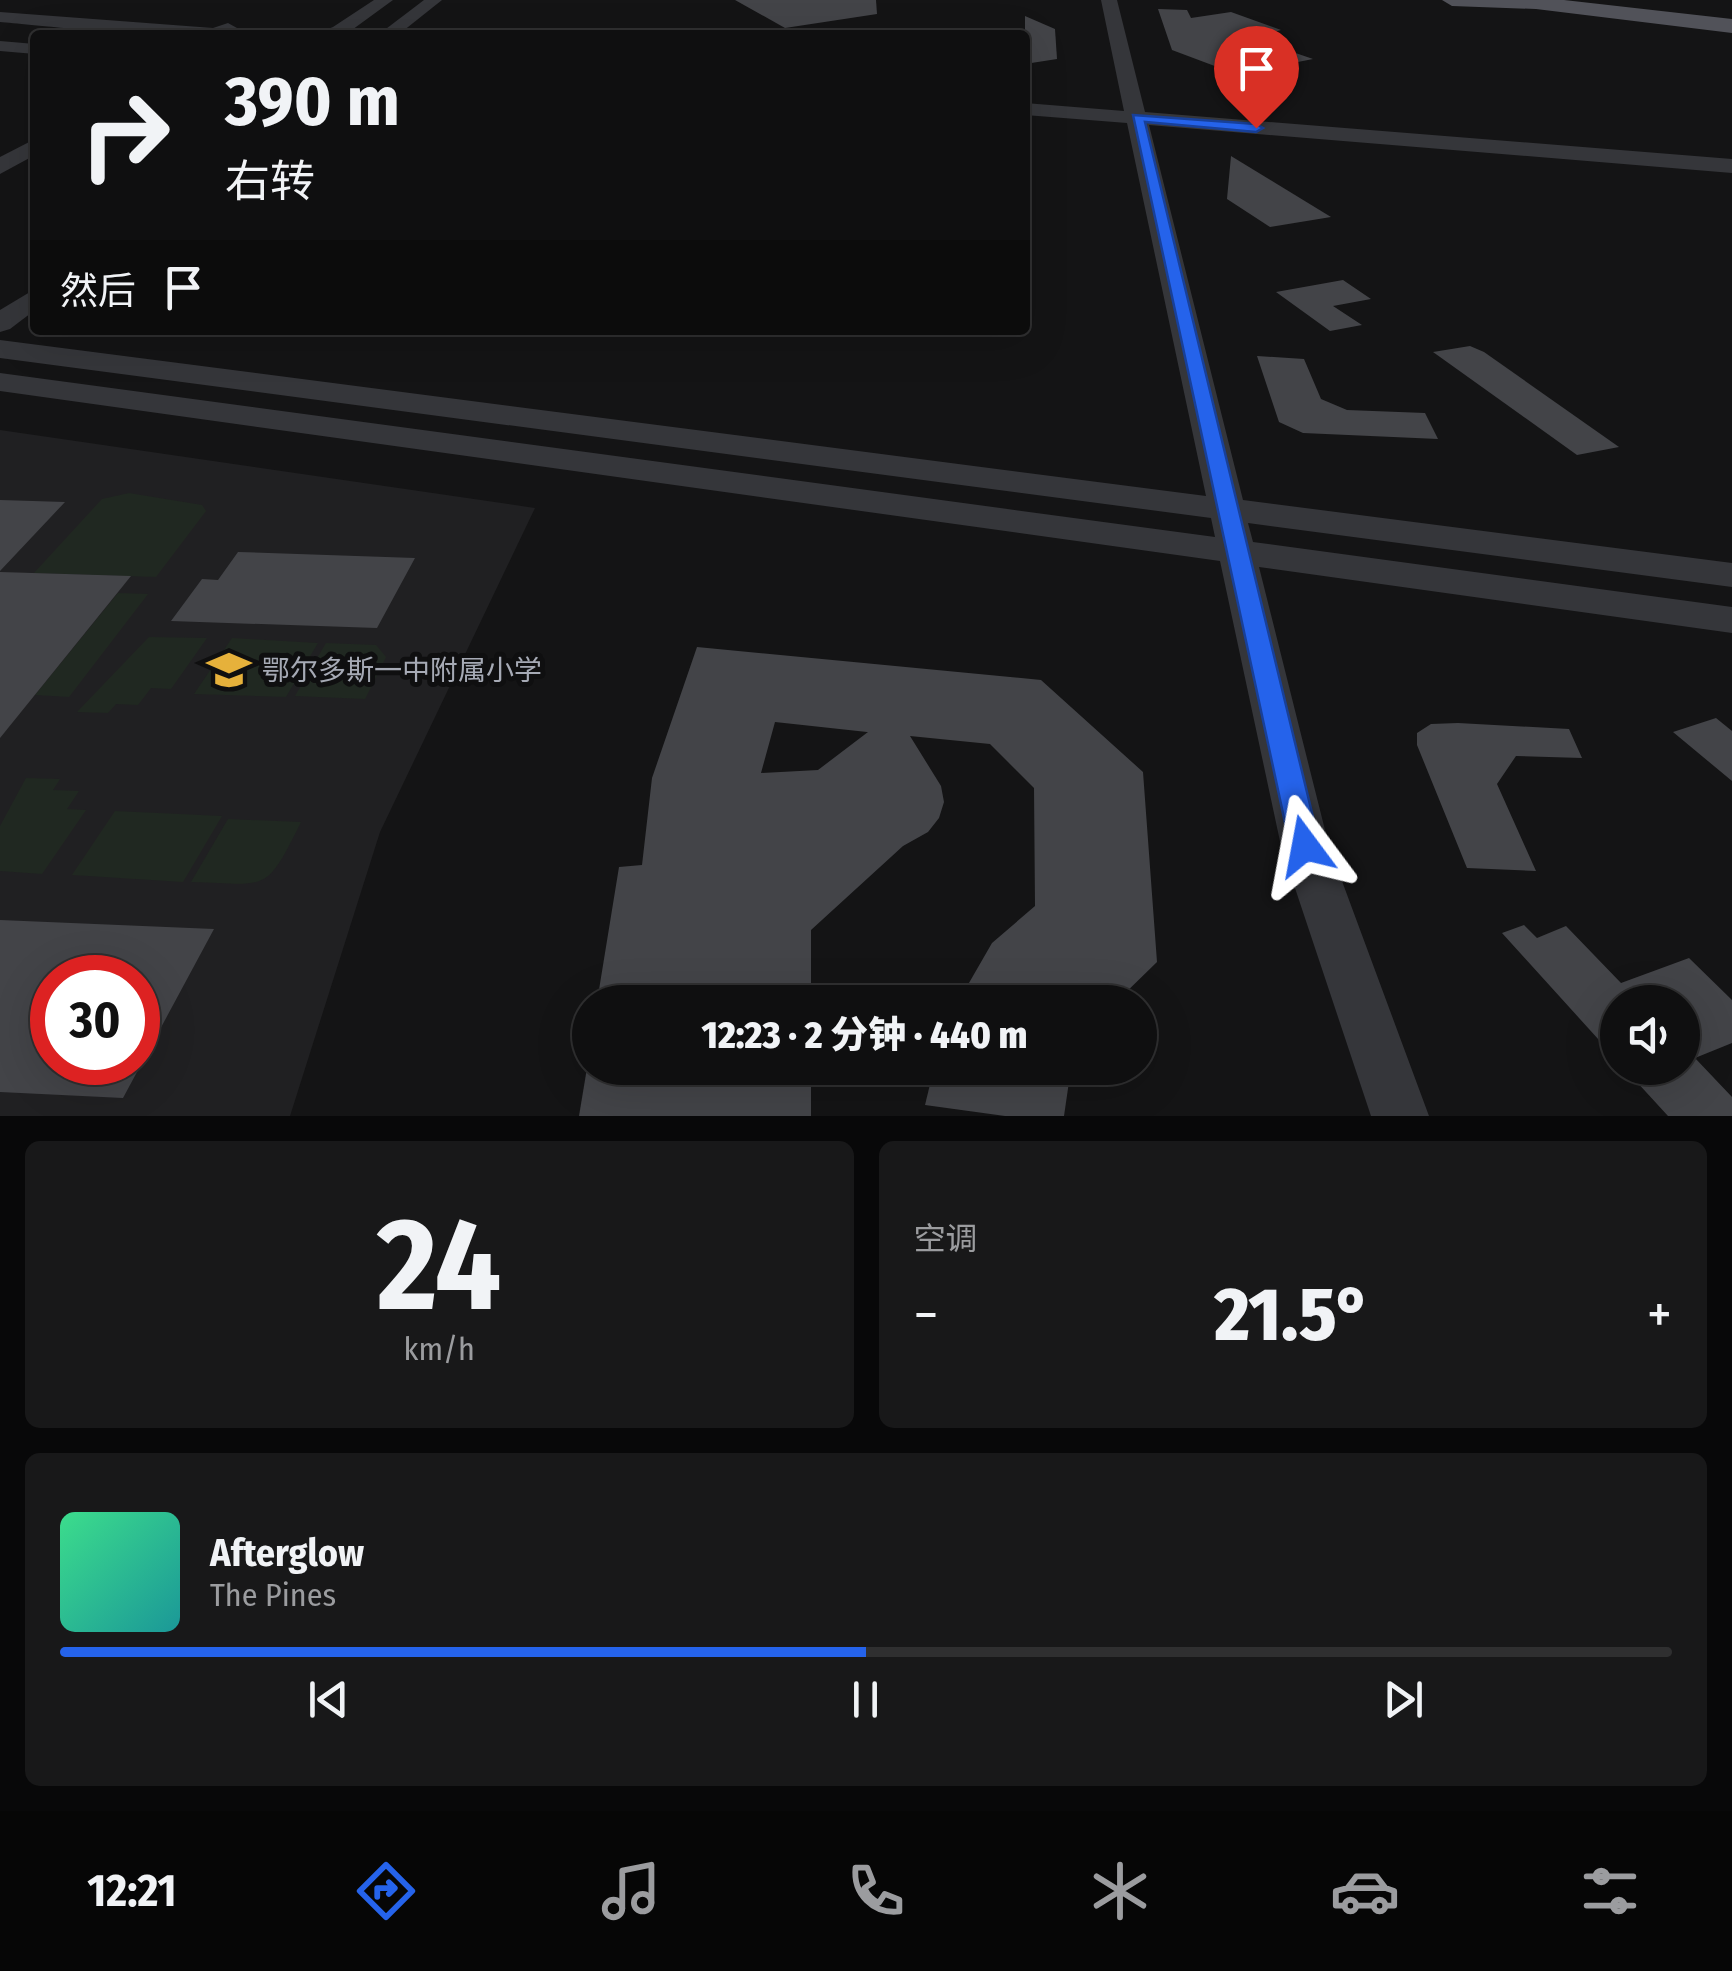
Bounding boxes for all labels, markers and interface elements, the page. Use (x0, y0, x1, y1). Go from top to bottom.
pin (1214, 26, 1299, 129)
icon: arrive (1229, 41, 1284, 96)
text: 390 m (225, 60, 400, 144)
icon: right (60, 70, 190, 200)
text: 右转 (225, 155, 315, 209)
icon: arrive (156, 260, 211, 315)
text: 然后 (60, 268, 136, 314)
school or university icon: 鄂尔多斯一中附属小学 (205, 646, 253, 694)
place label: 鄂尔多斯一中附属小学 (262, 654, 542, 687)
position arrow (1253, 794, 1357, 898)
speed limit sign: 30 (30, 955, 160, 1085)
map controls (1600, 985, 1700, 1085)
button: sound (1600, 985, 1700, 1085)
text: 12:23 · 2 分钟 · 440 m (701, 1012, 1028, 1058)
text: 24 (377, 1187, 501, 1343)
text: 空调 (914, 1220, 978, 1258)
text: 21.5° (1214, 1270, 1371, 1360)
text: − (914, 1282, 938, 1348)
text: + (1647, 1282, 1672, 1348)
text: km/h (404, 1330, 475, 1368)
text: Afterglow (210, 1530, 364, 1576)
text: The Pines (210, 1576, 336, 1614)
icon: previous (301, 1672, 356, 1727)
icon: pause (838, 1672, 893, 1727)
icon: next (1376, 1672, 1431, 1727)
icon: directions (351, 1856, 421, 1926)
icon: music (596, 1856, 666, 1926)
icon: phone (841, 1856, 911, 1926)
icon: climate (1085, 1856, 1155, 1926)
icon: car (1330, 1856, 1400, 1926)
icon: filters (1575, 1856, 1645, 1926)
text: 12:21 (87, 1864, 177, 1918)

